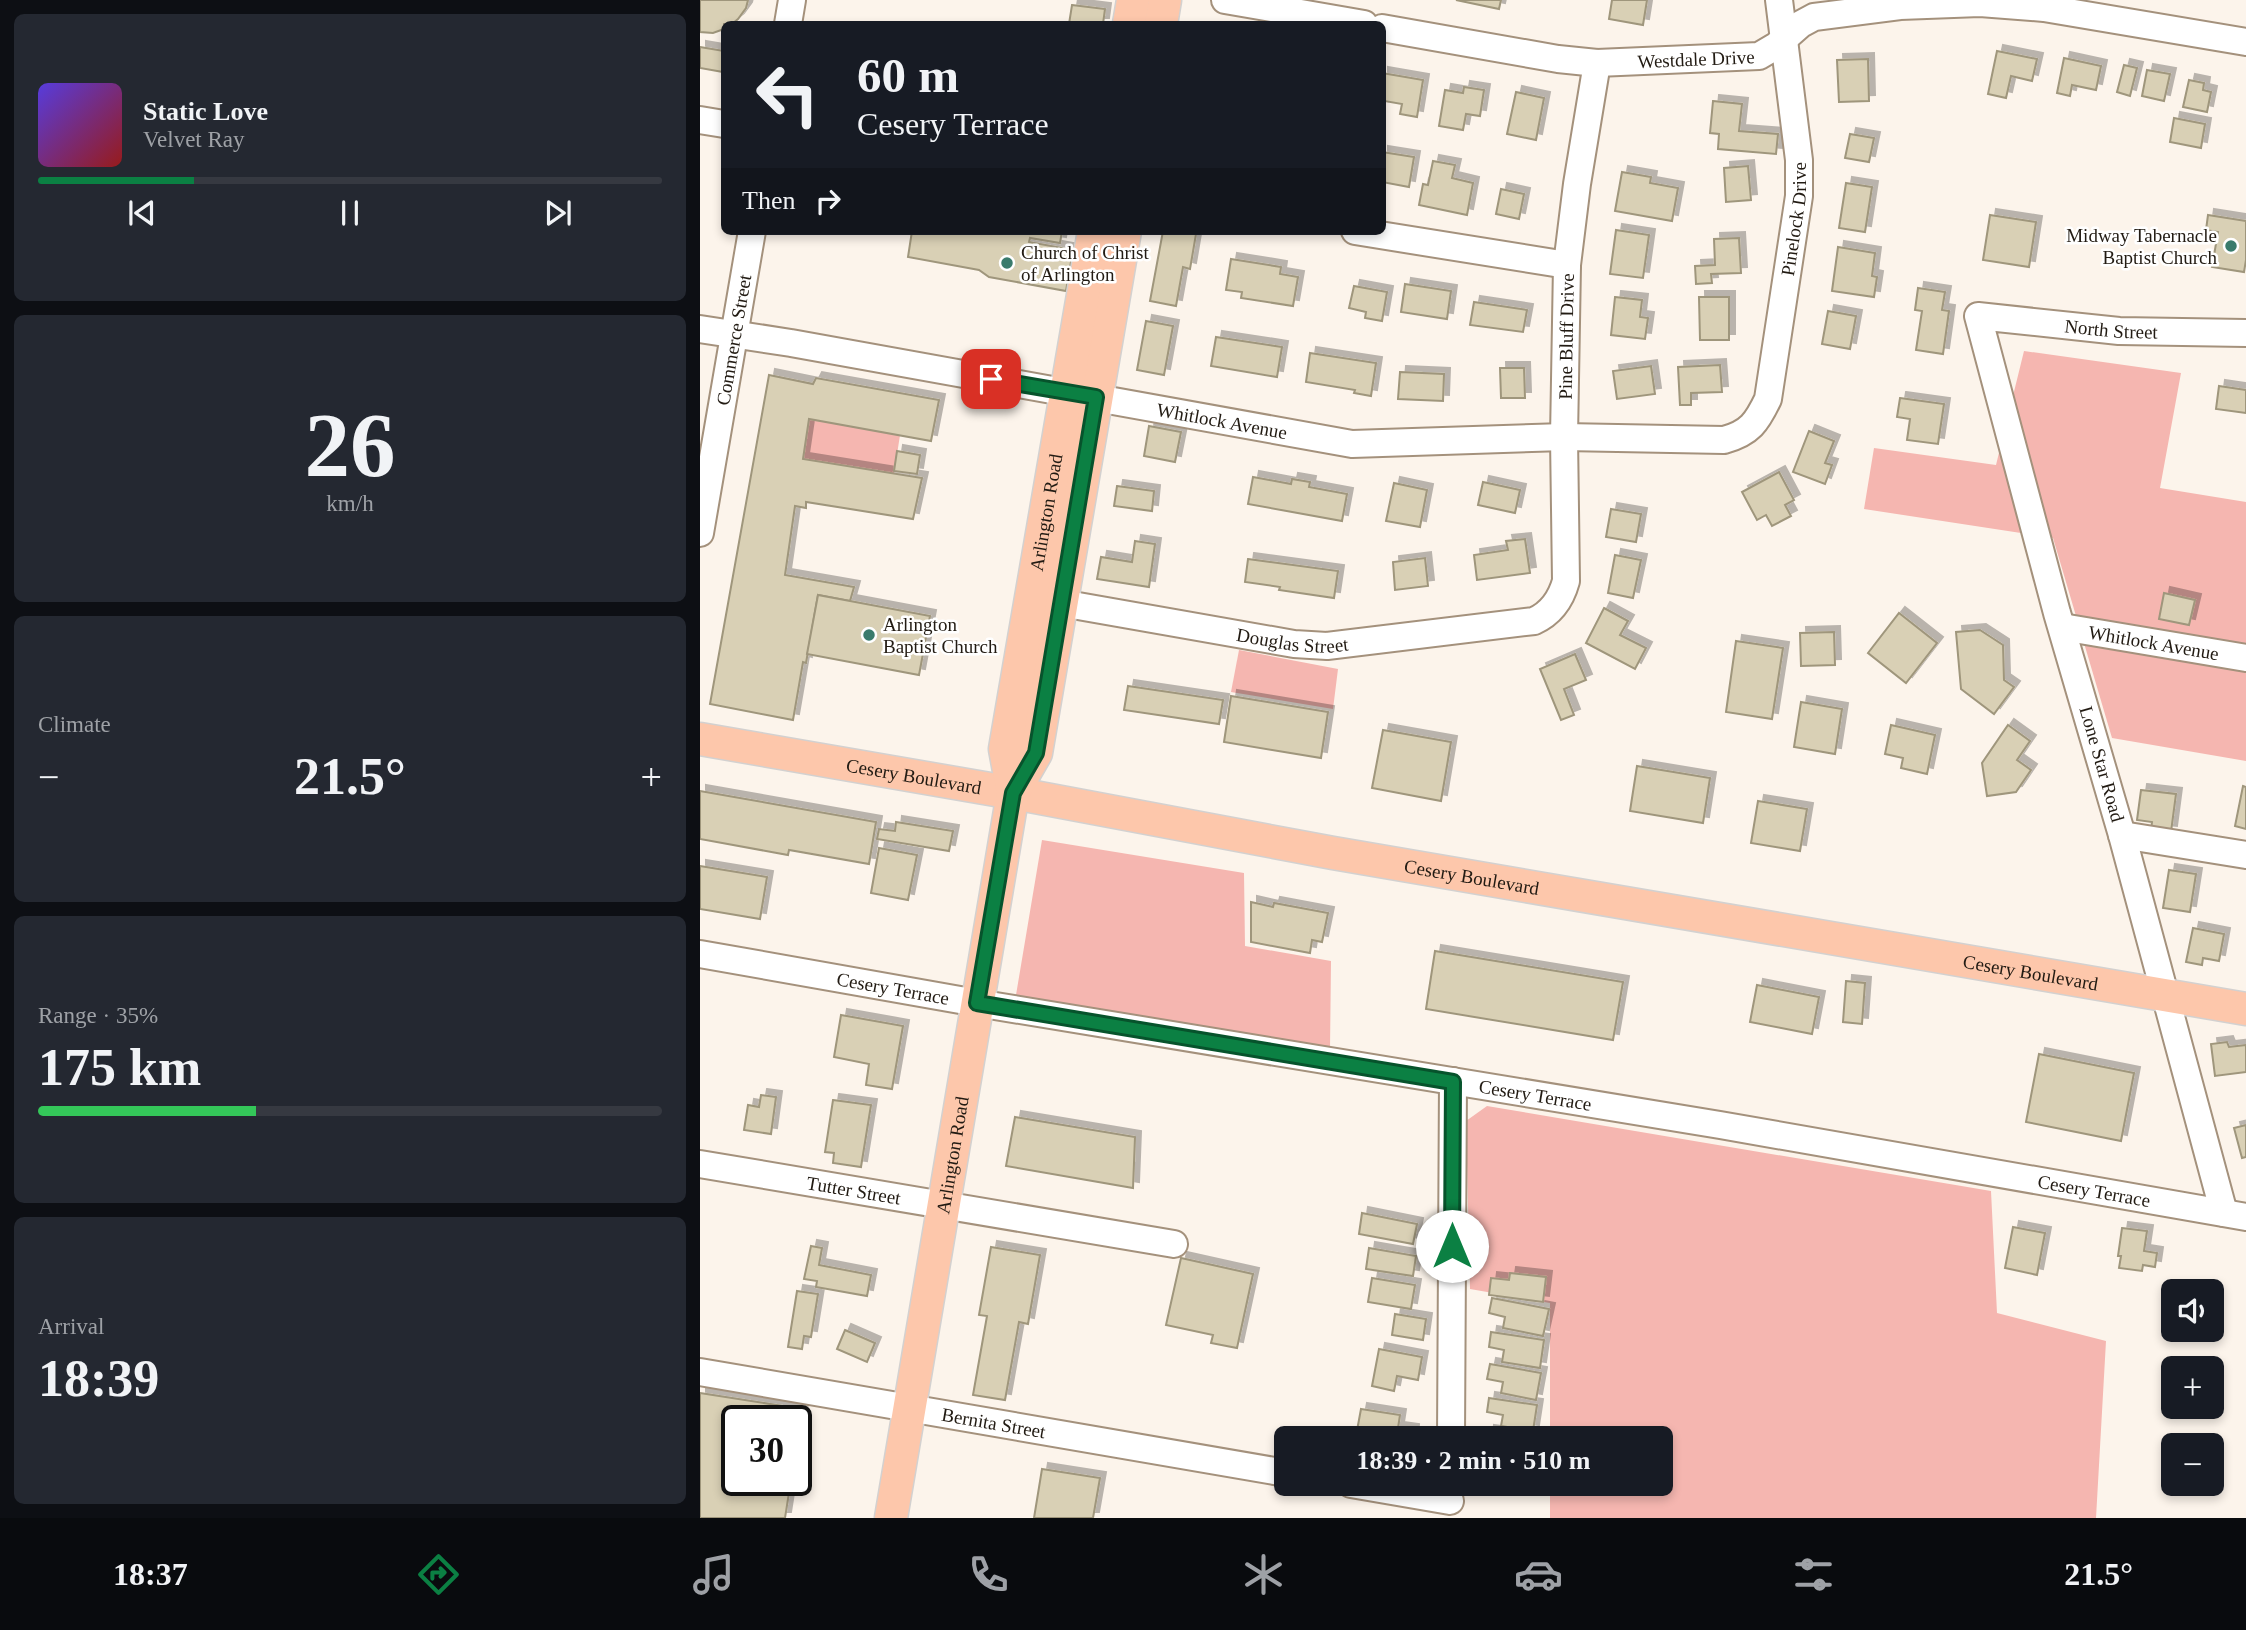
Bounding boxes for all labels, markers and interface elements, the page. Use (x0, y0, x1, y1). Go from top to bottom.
street label: Westdale Drive (1637, 46, 1755, 72)
text: 60 m (857, 48, 959, 103)
icon: left (742, 49, 833, 140)
text: Static Love (143, 97, 268, 126)
text: Cesery Terrace (857, 106, 1049, 142)
text: Velvet Ray (143, 127, 245, 152)
street label: Pinelock Drive (1776, 162, 1810, 277)
icon: right (809, 182, 847, 220)
text: Then (742, 186, 795, 215)
icon: previous (123, 194, 161, 232)
icon: pause (331, 194, 369, 232)
icon: next (539, 194, 577, 232)
place label: Midway Tabernacle Baptist Church (2066, 225, 2217, 268)
marker: Midway Tabernacle Baptist Church (2223, 238, 2239, 254)
place label: Church of Christ of Arlington (1021, 242, 1149, 285)
marker: Church of Christ of Arlington (999, 255, 1015, 271)
street label: Commerce Street (712, 272, 755, 407)
street label: Pine Bluff Drive (1554, 273, 1577, 400)
street label: North Street (2064, 315, 2159, 342)
pin (961, 349, 1021, 409)
icon: arrive (972, 360, 1010, 398)
text: 26 (305, 395, 396, 496)
street label: Whitlock Avenue (1155, 399, 1289, 443)
street label: Arlington Road (1025, 452, 1066, 573)
text: km/h (326, 491, 374, 516)
place label: Arlington Baptist Church (883, 614, 998, 657)
street label: Whitlock Avenue (2087, 621, 2221, 664)
street label: Douglas Street (1235, 624, 1350, 657)
marker: Arlington Baptist Church (861, 627, 877, 643)
street label: Lone Star Road (2075, 704, 2129, 825)
text: Climate (38, 712, 111, 737)
text: 21.5° (294, 748, 406, 805)
street label: Cesery Boulevard (845, 754, 983, 798)
text: − (38, 756, 59, 798)
text: + (641, 756, 662, 798)
street label: Cesery Boulevard (1403, 855, 1541, 899)
street label: Cesery Boulevard (1962, 950, 2100, 994)
street label: Cesery Terrace (835, 968, 951, 1008)
text: Range · 35% (38, 1003, 158, 1028)
text: 175 km (38, 1039, 201, 1096)
street label: Cesery Terrace (1477, 1075, 1593, 1114)
street label: Arlington Road (932, 1094, 972, 1215)
street label: Cesery Terrace (2036, 1170, 2152, 1211)
street label: Tutter Street (805, 1172, 903, 1208)
position arrow (1415, 1209, 1489, 1283)
map controls (2161, 1279, 2224, 1496)
button: sound (2161, 1279, 2224, 1342)
text: Arrival (38, 1314, 104, 1339)
text: 18:39 (38, 1350, 159, 1407)
button: + (2161, 1356, 2224, 1419)
street label: Bernita Street (940, 1403, 1048, 1442)
speed limit sign: 30 (721, 1405, 812, 1496)
button: − (2161, 1433, 2224, 1496)
text: 18:39 · 2 min · 510 m (1357, 1446, 1591, 1475)
icon: directions (414, 1550, 463, 1599)
icon: music (689, 1550, 738, 1599)
icon: phone (964, 1550, 1013, 1599)
icon: climate (1239, 1550, 1288, 1599)
icon: car (1514, 1550, 1563, 1599)
icon: filters (1789, 1550, 1838, 1599)
text: 18:37 (113, 1556, 188, 1592)
text: 21.5° (2064, 1556, 2133, 1592)

